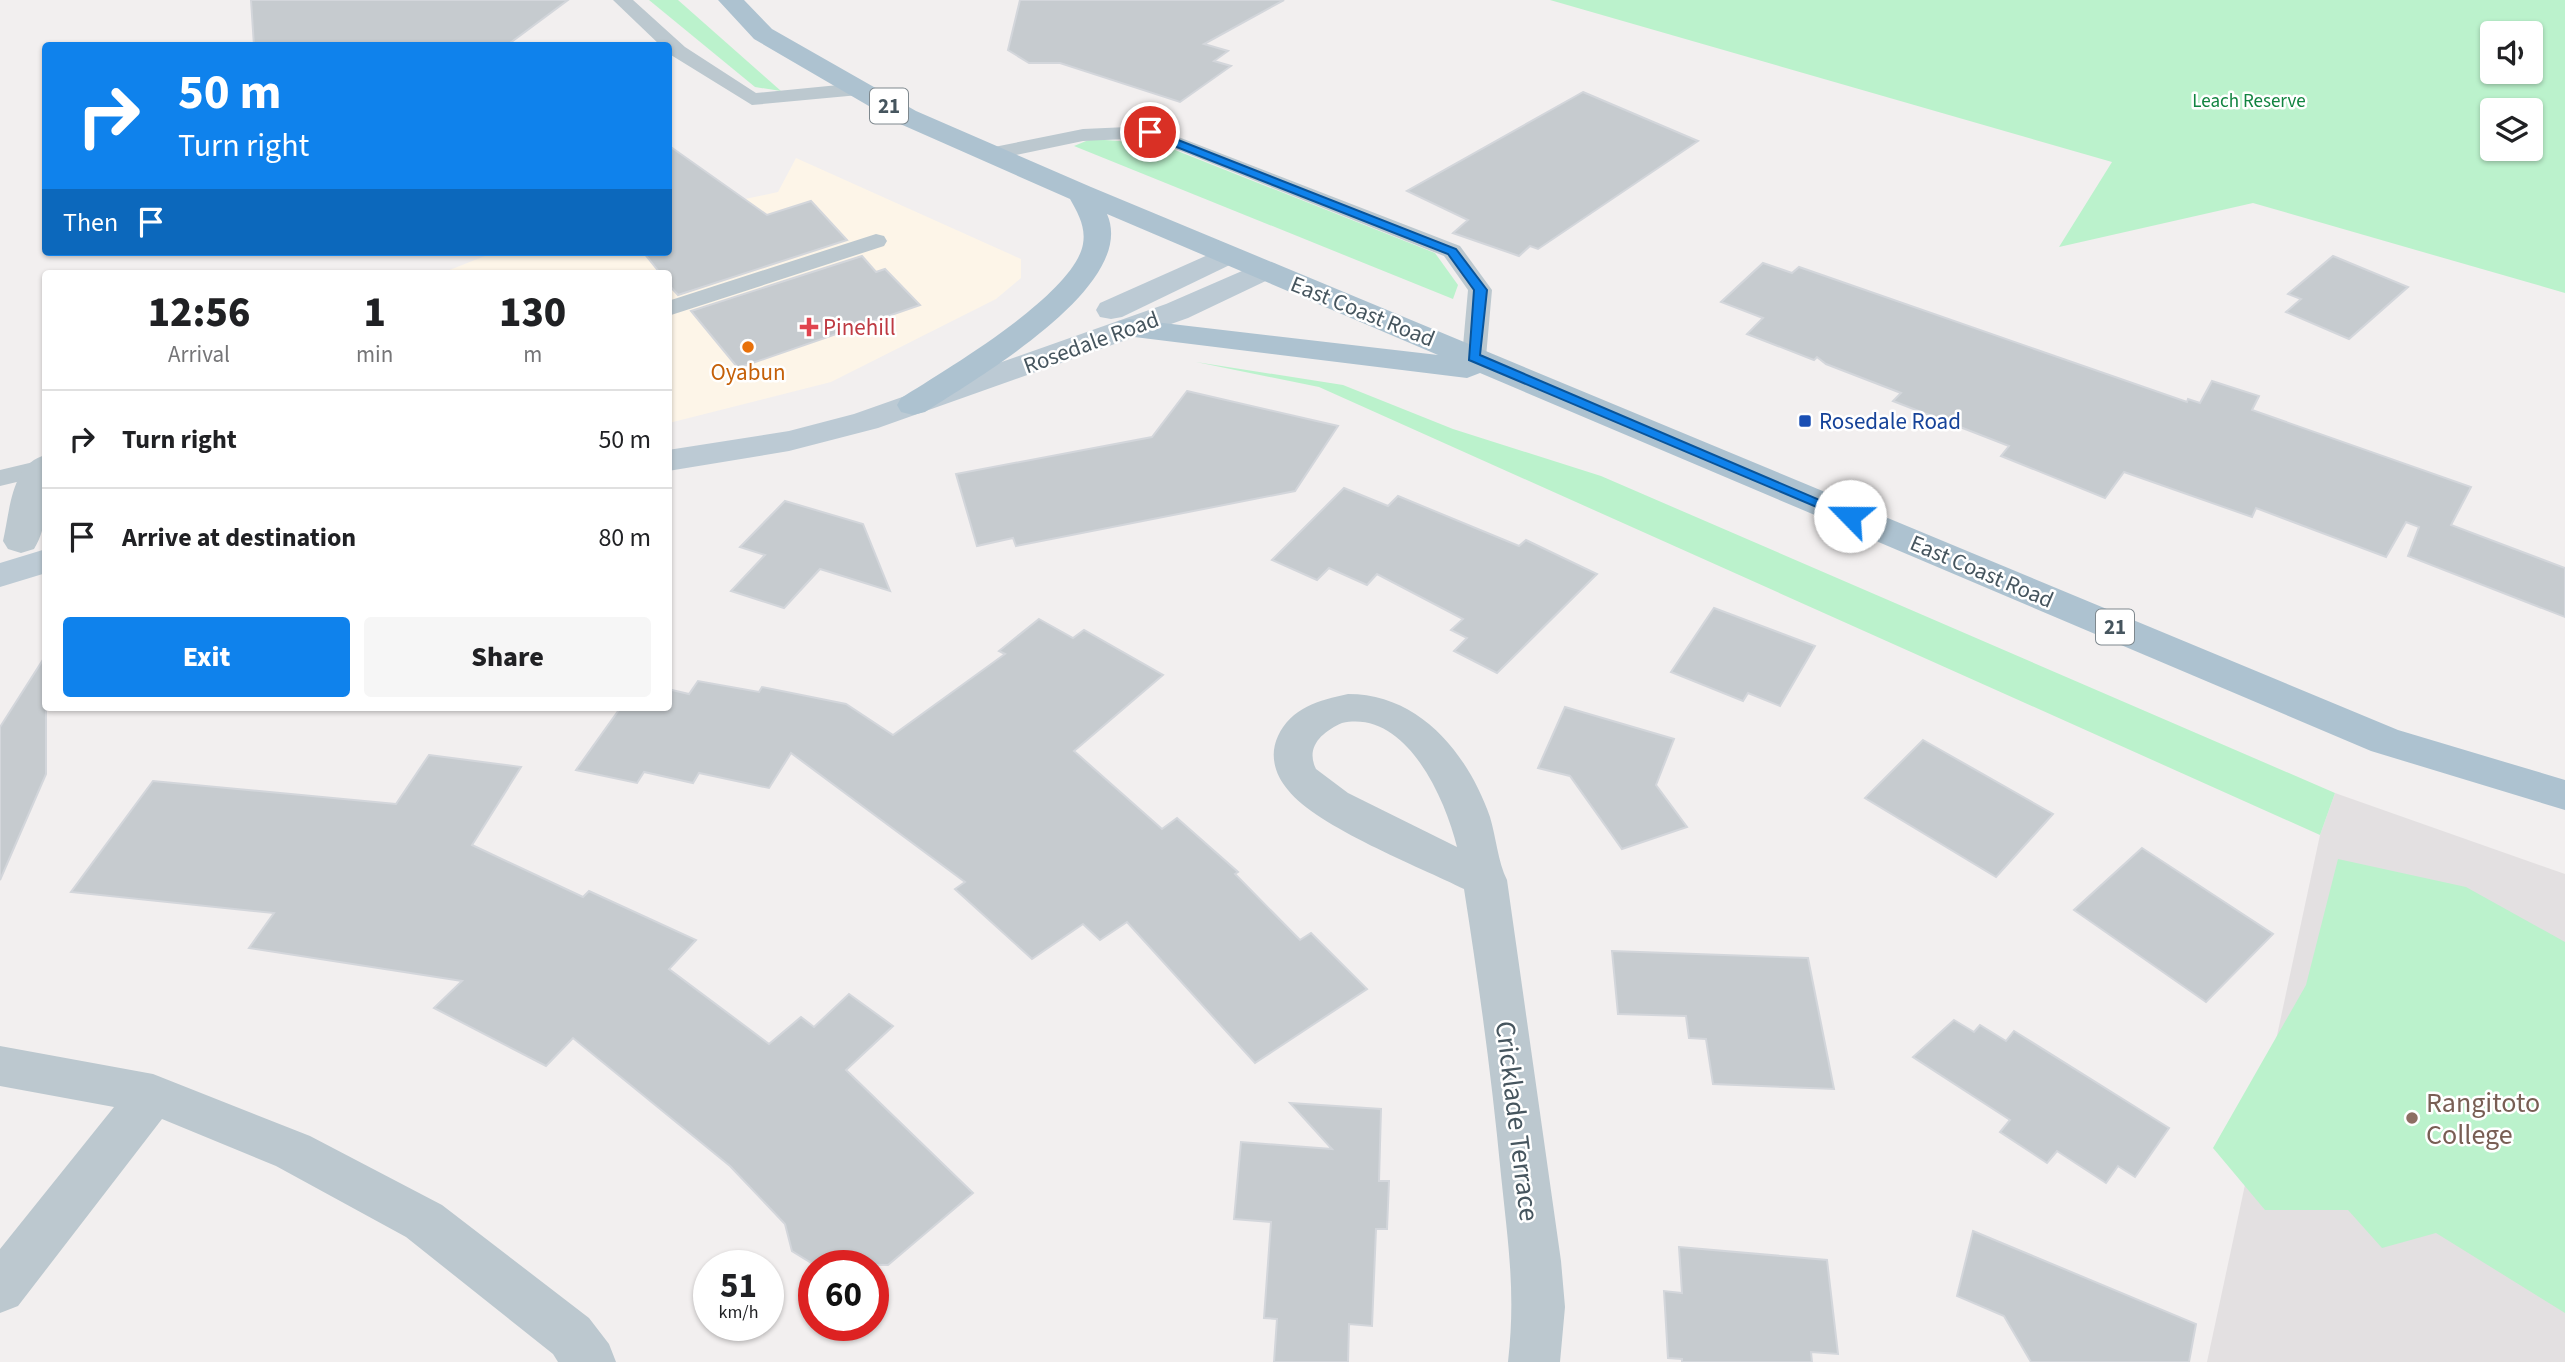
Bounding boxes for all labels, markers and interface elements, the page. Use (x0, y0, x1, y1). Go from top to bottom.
map controls (2480, 21, 2543, 161)
button: sound (2480, 21, 2543, 84)
text: 50 m (178, 58, 282, 128)
icon: right (63, 70, 154, 161)
road number: 21 (870, 88, 908, 124)
park label: Leach Reserve (2192, 88, 2306, 115)
button: layers (2480, 98, 2543, 161)
pin (1120, 102, 1180, 162)
icon: arrive (1131, 113, 1169, 151)
text: Turn right (178, 123, 309, 169)
icon: arrive (132, 203, 170, 241)
text: Then (63, 204, 118, 241)
street label: East Coast Road (1286, 267, 1440, 355)
text: 12:56 (148, 283, 250, 343)
text: 1 (363, 283, 386, 343)
text: 130 (499, 283, 566, 343)
street label: Rosedale Road (1019, 303, 1163, 382)
place label: Pinehill (823, 311, 896, 344)
marker: Pinehill (801, 319, 817, 335)
text: Arrival (168, 338, 230, 371)
text: min (356, 338, 393, 371)
text: m (523, 338, 542, 371)
marker: Oyabun (740, 339, 756, 355)
place label: Oyabun (711, 356, 785, 389)
place label: Rosedale Road (1819, 405, 1961, 438)
marker: Rosedale Road (1797, 413, 1813, 429)
icon: right (63, 420, 101, 458)
text: Turn right (122, 421, 237, 458)
text: 50 m (598, 421, 651, 458)
position arrow (1813, 479, 1887, 553)
icon: arrive (63, 518, 101, 556)
text: Arrive at destination (122, 519, 356, 556)
text: 80 m (598, 519, 651, 556)
street label: East Coast Road (1905, 526, 2059, 617)
road number: 21 (2096, 610, 2134, 644)
button: Exit (63, 617, 350, 697)
button: Share (364, 617, 651, 697)
street label: Cricklade Terrace (1485, 1019, 1549, 1224)
place label: Rangitoto College (2426, 1083, 2540, 1155)
marker: Rangitoto College (2404, 1110, 2420, 1126)
speed limit sign: 60 (798, 1250, 889, 1341)
text: 51 (720, 1261, 757, 1311)
text: km/h (719, 1300, 758, 1325)

